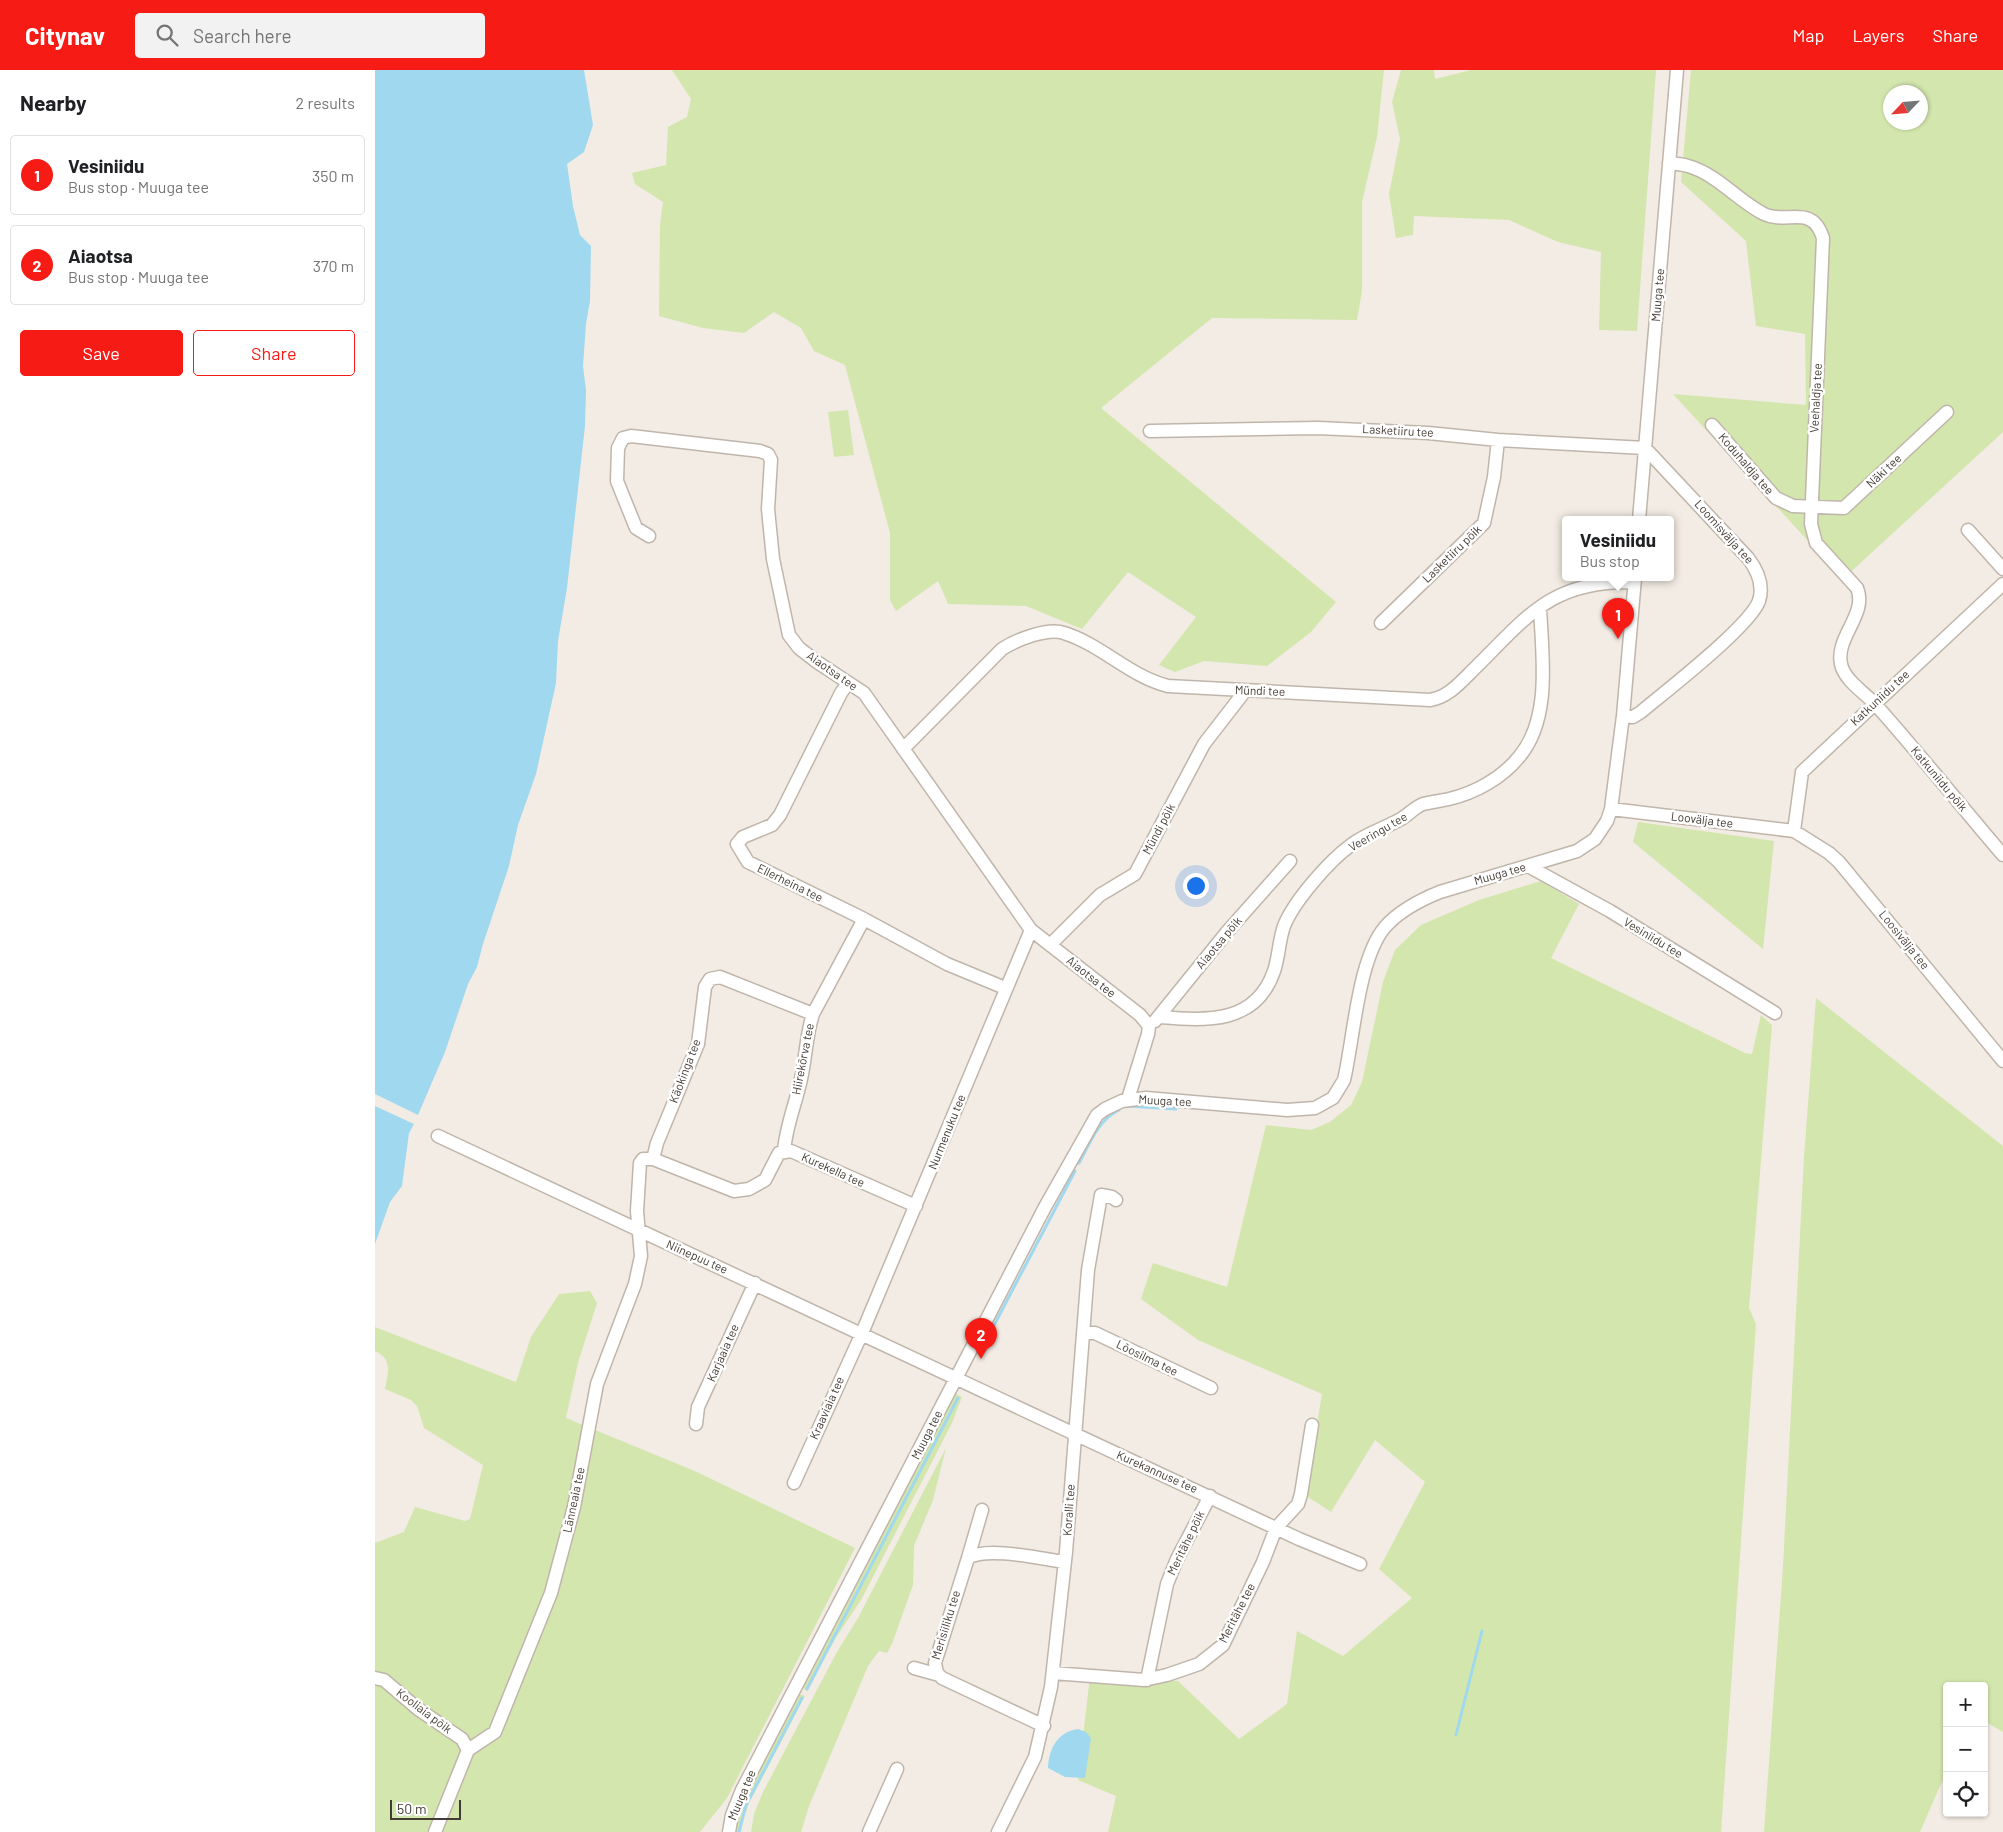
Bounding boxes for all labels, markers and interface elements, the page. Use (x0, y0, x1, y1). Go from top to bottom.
search box (135, 13, 485, 58)
text: Citynav (25, 21, 105, 50)
icon: search (153, 21, 181, 49)
text: Search here (193, 24, 292, 47)
text: Map (1792, 24, 1824, 46)
text: Layers (1852, 24, 1905, 46)
text: Share (1933, 24, 1978, 46)
north arrow (1883, 85, 1928, 130)
text: Nearby (20, 90, 86, 115)
text: 2 results (296, 93, 355, 112)
text: Vesiniidu (68, 154, 144, 177)
text: 1 (34, 166, 40, 185)
text: 350 m (312, 166, 354, 185)
text: Bus stop · Muuga tee (68, 177, 209, 196)
text: Aiaotsa (68, 244, 133, 267)
text: 2 (33, 256, 41, 275)
text: 370 m (313, 256, 354, 275)
text: Bus stop · Muuga tee (68, 267, 209, 286)
street label: Muuga tee (1648, 268, 1666, 322)
button: Save (20, 330, 183, 376)
button: Share (193, 330, 355, 376)
street label: Veehaldja tee (1806, 363, 1824, 433)
street label: Lasketiiru tee (1362, 421, 1434, 439)
street label: Koduhaldja tee (1716, 430, 1777, 497)
street label: Näki tee (1863, 451, 1904, 490)
street label: Loomisvälja tee (1692, 496, 1757, 566)
popup (1562, 516, 1674, 581)
street label: Lasketiiru põik (1419, 522, 1484, 585)
text: Vesiniidu (1580, 528, 1656, 551)
text: Bus stop (1580, 551, 1640, 570)
pin: 1 (1602, 598, 1634, 639)
street label: Aiaotsa tee (805, 648, 861, 693)
street label: Katkuniidu tee (1847, 667, 1912, 728)
street label: Mündi tee (1235, 682, 1285, 698)
street label: Katkuniidu põik (1909, 743, 1971, 814)
street label: Mündi põik (1139, 801, 1177, 856)
street label: Loovälja tee (1670, 808, 1734, 830)
street label: Veeringu tee (1346, 809, 1409, 854)
street label: Muuga tee (1472, 859, 1527, 887)
street label: Ellerheina tee (755, 860, 826, 904)
your location (1183, 873, 1209, 899)
street label: Loosivälja tee (1877, 907, 1933, 972)
street label: Aiaotsa põik (1192, 913, 1244, 971)
street label: Vesiniidu tee (1621, 914, 1686, 960)
street label: Aiaotsa tee (1064, 953, 1119, 1000)
street label: Hiirekõrva tee (788, 1022, 816, 1096)
street label: Käokinga tee (665, 1037, 703, 1105)
street label: Nurmenuku tee (925, 1092, 968, 1171)
street label: Muuga tee (1138, 1092, 1192, 1108)
street label: Kurekella tee (800, 1149, 867, 1189)
street label: Niinepuu tee (664, 1236, 730, 1276)
pin: 2 (965, 1318, 997, 1359)
street label: Karjaaia tee (703, 1322, 741, 1384)
street label: Lõosilma tee (1114, 1336, 1181, 1378)
street label: Kraaviaia tee (806, 1374, 846, 1441)
street label: Muuga tee (908, 1408, 944, 1462)
street label: Kurekannuse tee (1115, 1447, 1200, 1495)
street label: Länneaia tee (559, 1466, 587, 1534)
street label: Koralli tee (1059, 1483, 1077, 1536)
street label: Meritähe põik (1163, 1508, 1207, 1577)
street label: Meritähe tee (1215, 1580, 1257, 1645)
street label: Merisiiliku tee (928, 1588, 962, 1661)
map controls (1943, 1682, 1988, 1817)
button: + (1943, 1682, 1988, 1727)
street label: Kooliaia põik (394, 1685, 455, 1736)
button: − (1943, 1727, 1988, 1772)
street label: Muuga tee (724, 1767, 758, 1822)
button: locate (1943, 1772, 1988, 1817)
scale bar (390, 1797, 461, 1820)
text: 50 m (397, 1800, 426, 1817)

